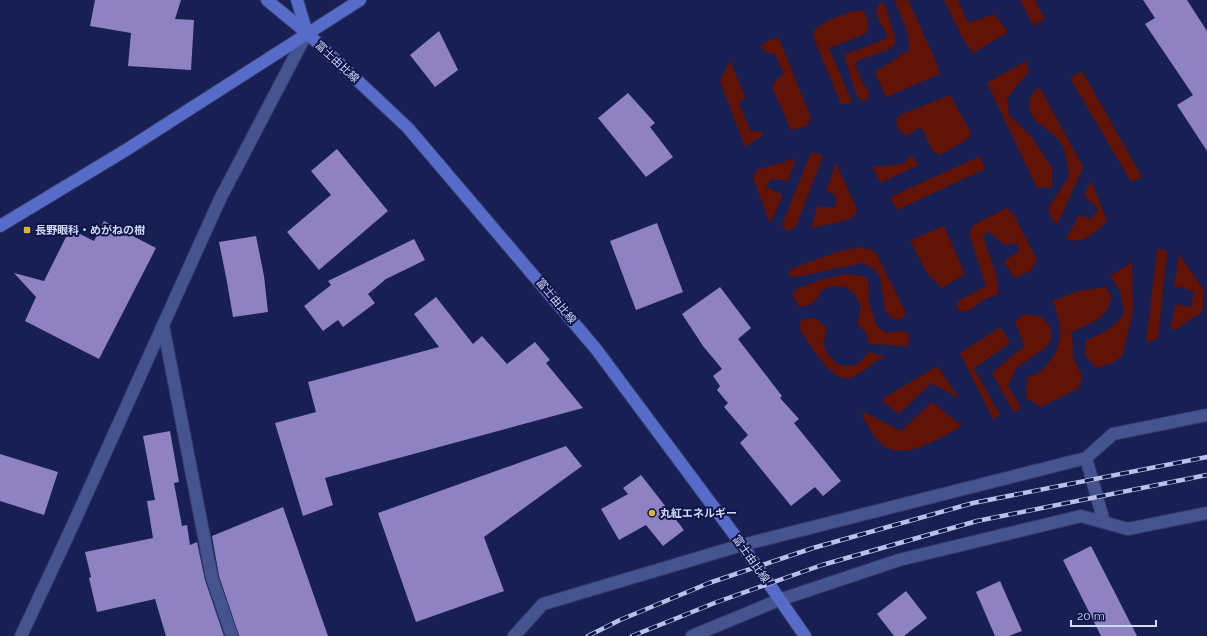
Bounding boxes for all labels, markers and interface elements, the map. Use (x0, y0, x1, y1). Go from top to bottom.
street label: 富士由比線 (312, 38, 362, 86)
place label: 長野眼科・めがねの樹 (35, 224, 145, 237)
marker: 長野眼科・めがねの樹 (22, 225, 32, 235)
street label: 富士由比線 (533, 276, 579, 326)
place label: 丸紅エネルギー (660, 507, 737, 520)
marker: 丸紅エネルギー (647, 508, 657, 518)
street label: 富士由比線 (730, 533, 772, 585)
scale bar (1071, 602, 1156, 628)
text: 20 m (1077, 609, 1105, 623)

